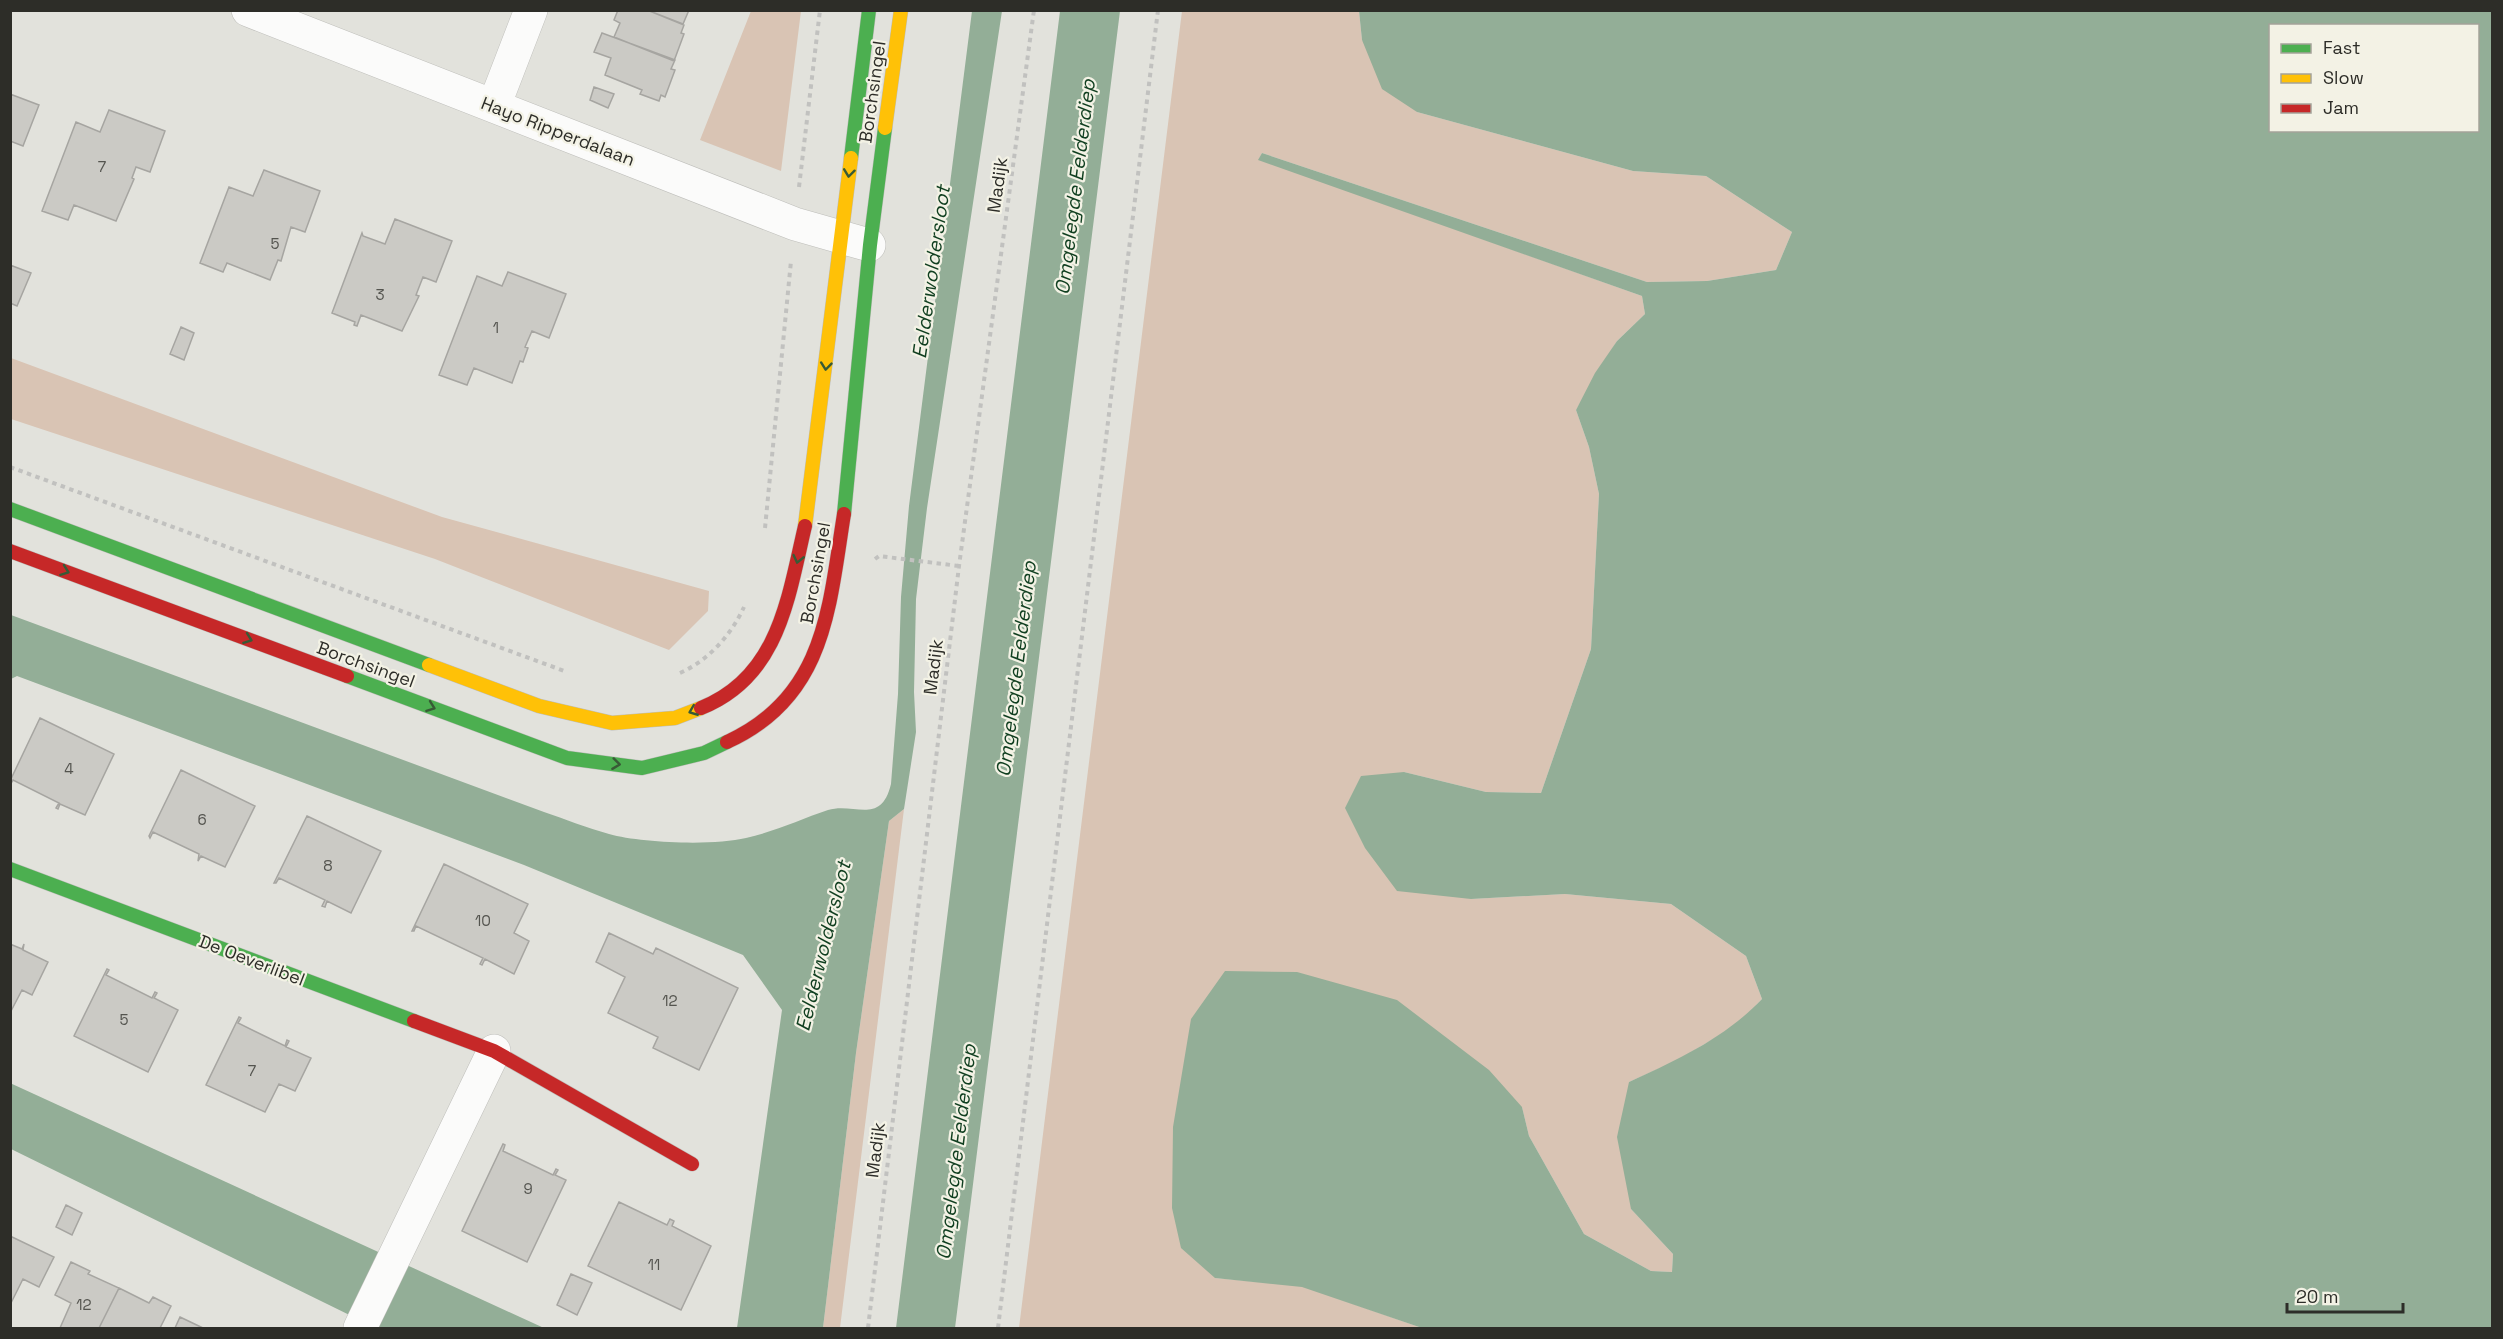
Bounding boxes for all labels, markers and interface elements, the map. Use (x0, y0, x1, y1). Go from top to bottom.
legend (2269, 24, 2479, 132)
text: Fast (2323, 36, 2360, 59)
street label: Borchsingel (853, 39, 891, 145)
text: Slow (2323, 66, 2364, 89)
water label: Omgelegde Eelderdiep (1049, 77, 1101, 296)
street label: Hayo Ripperdalaan (478, 91, 638, 171)
text: Jam (2323, 96, 2359, 119)
street label: Madijk (982, 155, 1012, 214)
house number: 7 (98, 157, 106, 176)
one-way arrow (843, 168, 855, 177)
water label: Eelderwoldersloot (906, 182, 956, 360)
house number: 5 (271, 234, 280, 253)
house number: 3 (375, 285, 385, 304)
house number: 1 (493, 318, 499, 337)
one-way arrow (820, 362, 833, 371)
street label: Borchsingel (795, 520, 835, 626)
one-way arrow (792, 554, 805, 564)
water label: Omgelegde Eelderdiep (990, 559, 1042, 778)
one-way arrow (59, 564, 70, 577)
one-way arrow (242, 632, 253, 645)
street label: Borchsingel (314, 636, 418, 692)
street label: Madijk (918, 638, 948, 696)
one-way arrow (425, 700, 436, 713)
one-way arrow (688, 704, 699, 716)
one-way arrow (612, 758, 621, 770)
house number: 4 (64, 759, 74, 778)
house number: 6 (197, 810, 207, 829)
house number: 8 (323, 856, 333, 875)
water label: Eelderwoldersloot (789, 857, 857, 1034)
house number: 10 (475, 911, 491, 930)
street label: De Oeverlibel (196, 929, 308, 991)
house number: 12 (662, 991, 678, 1010)
house number: 5 (120, 1010, 129, 1029)
water label: Omgelegde Eelderdiep (930, 1042, 982, 1261)
house number: 7 (248, 1061, 256, 1080)
street label: Madijk (860, 1121, 890, 1179)
house number: 9 (523, 1179, 533, 1198)
house number: 11 (648, 1255, 660, 1274)
scale bar (2287, 1276, 2402, 1314)
text: 20 m (2296, 1285, 2339, 1308)
house number: 12 (76, 1295, 92, 1314)

